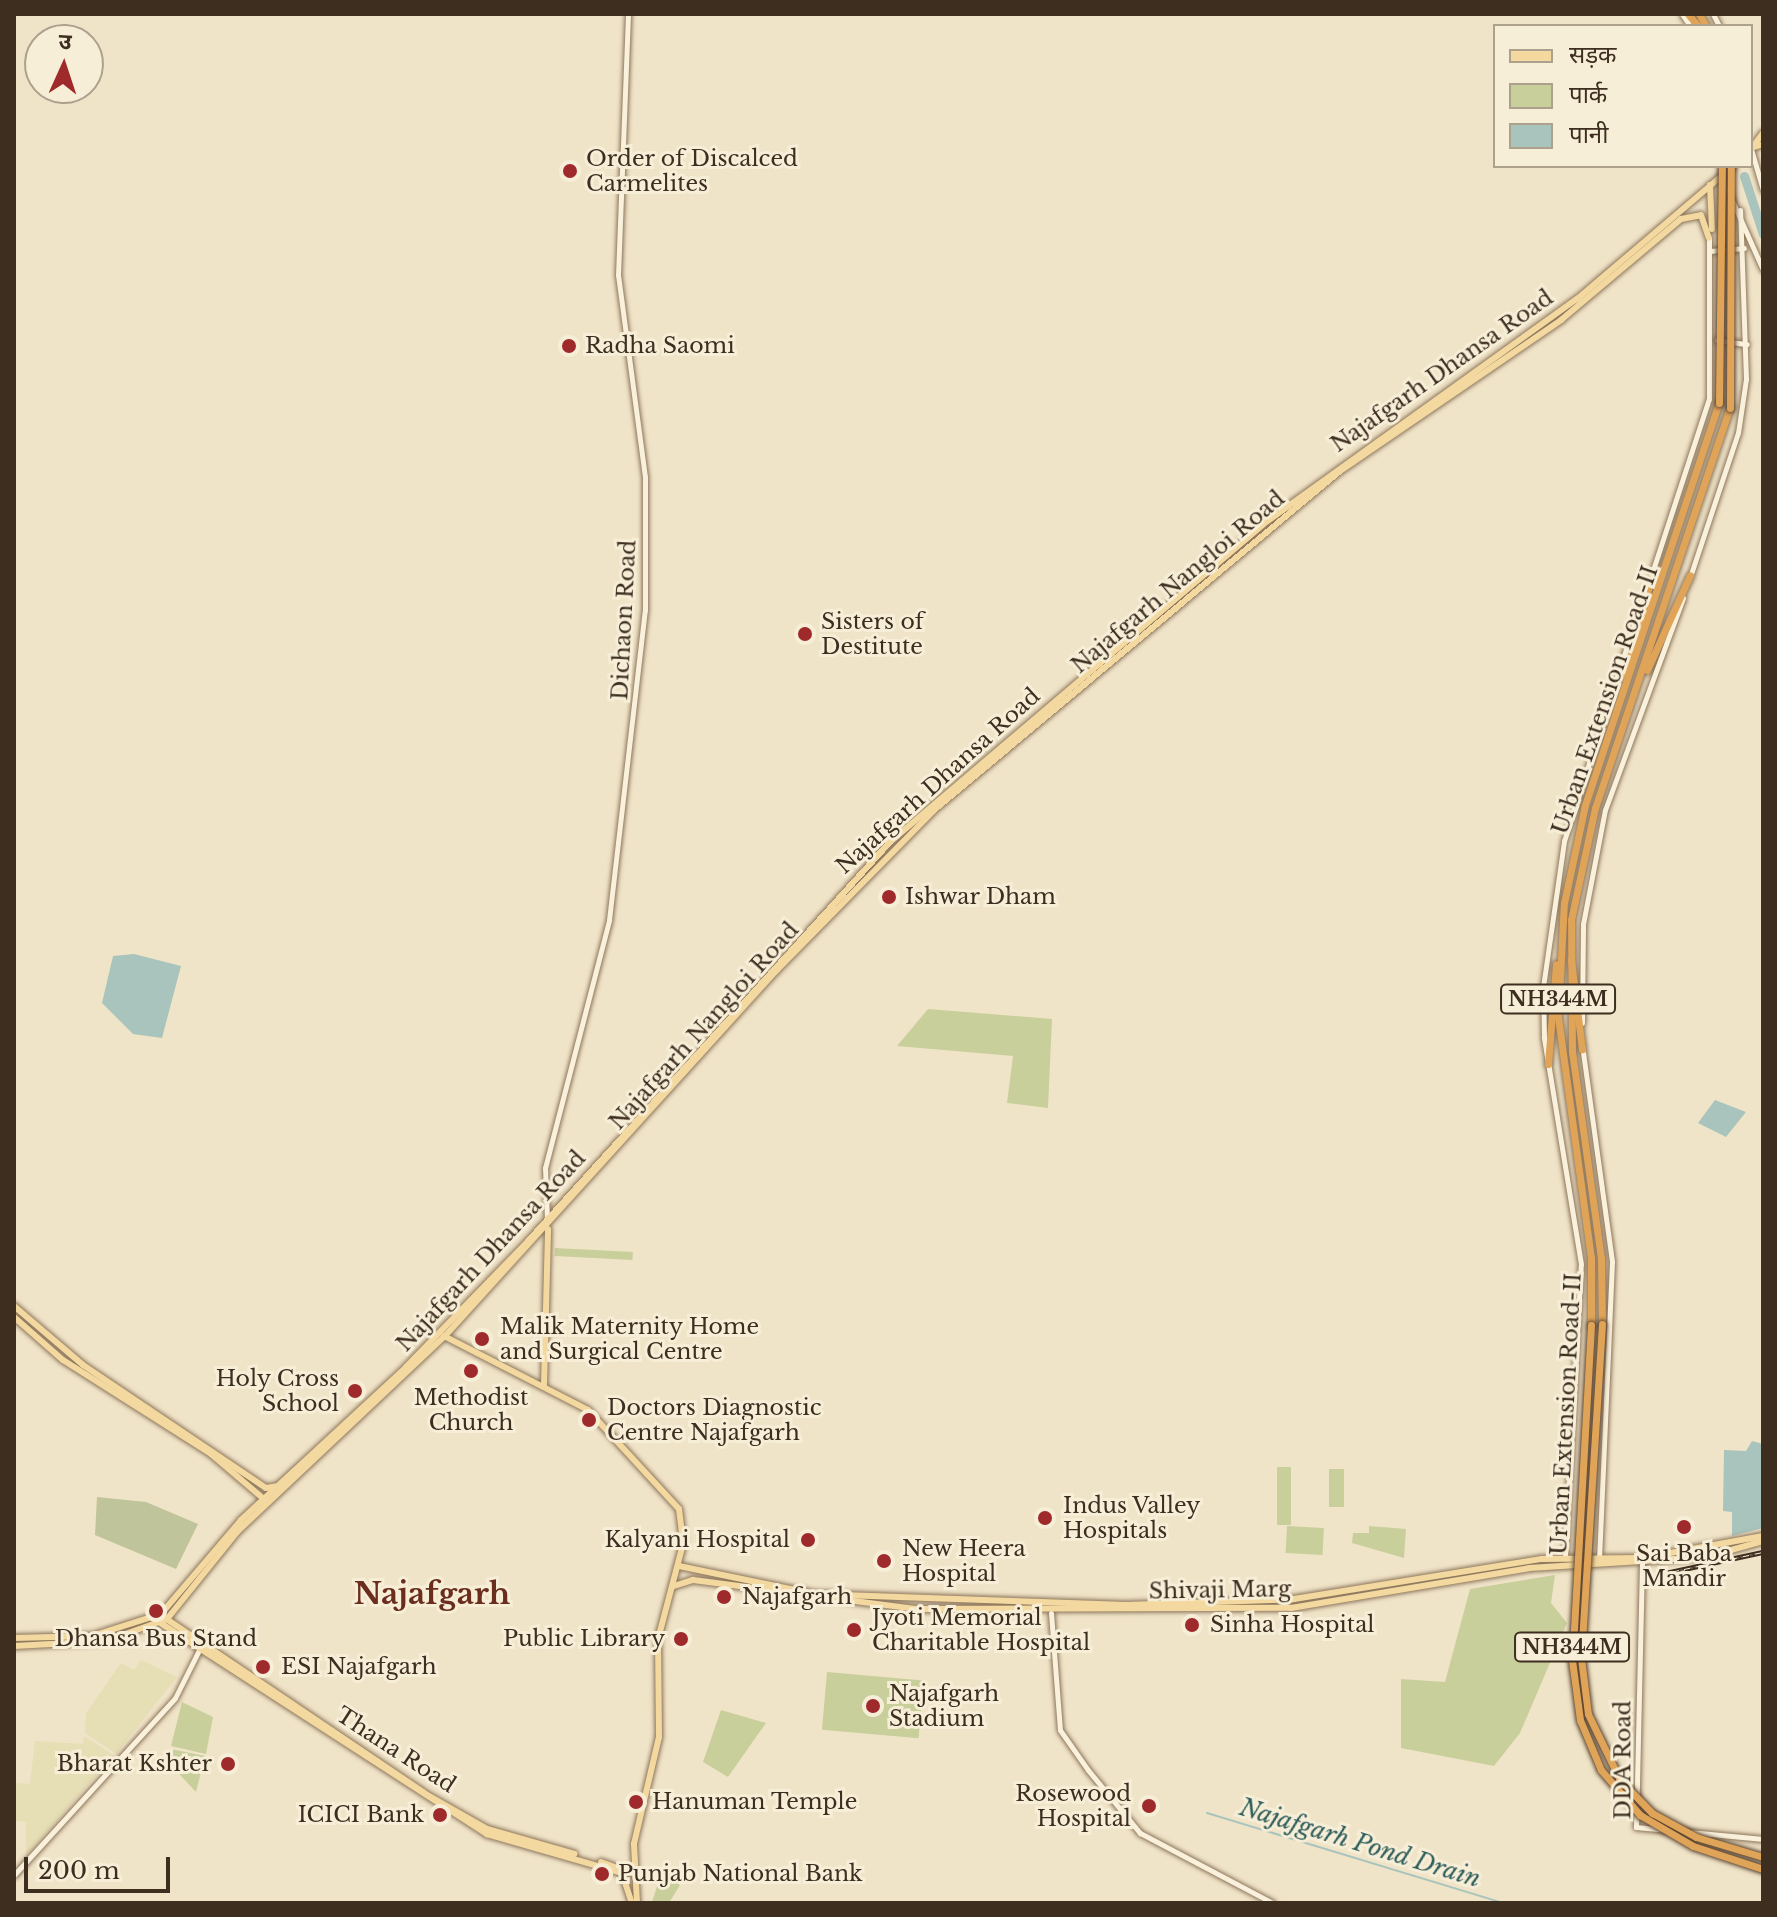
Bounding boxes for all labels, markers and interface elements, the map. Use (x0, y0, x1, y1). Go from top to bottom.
north arrow (24, 24, 104, 104)
legend (1493, 24, 1753, 168)
text: उ (58, 28, 72, 55)
text: सड़क (1569, 40, 1617, 69)
text: पार्क (1569, 80, 1607, 109)
text: पानी (1569, 120, 1608, 149)
place label: Order of Discalced Carmelites (586, 145, 798, 196)
marker: Order of Discalced Carmelites (561, 162, 579, 180)
street label: Najafgarh Dhansa Road (1326, 284, 1558, 458)
place label: Radha Saomi (585, 333, 735, 359)
marker: Radha Saomi (560, 337, 578, 355)
street label: Najafgarh Nangloi Road (1066, 485, 1290, 679)
street label: Dichaon Road (607, 539, 641, 701)
street label: Urban Extension Road-II (1547, 562, 1663, 838)
place label: Sisters of Destitute (821, 608, 924, 660)
marker: Sisters of Destitute (796, 625, 814, 643)
street label: Najafgarh Dhansa Road (831, 682, 1045, 880)
place label: Ishwar Dham (905, 884, 1056, 910)
marker: Ishwar Dham (880, 888, 898, 906)
street label: Najafgarh Nangloi Road (604, 917, 804, 1135)
road number: NH344M (1500, 983, 1616, 1015)
street label: Najafgarh Dhansa Road (391, 1145, 591, 1357)
street label: Urban Extension Road-II (1545, 1272, 1587, 1556)
place label: Malik Maternity Home and Surgical Centre (500, 1313, 760, 1364)
marker: Malik Maternity Home and Surgical Centre (471, 1328, 493, 1350)
marker: Methodist Church (462, 1362, 480, 1380)
place label: Holy Cross School (215, 1365, 339, 1416)
marker: Holy Cross School (346, 1382, 364, 1400)
place label: Methodist Church (414, 1384, 528, 1436)
place label: Doctors Diagnostic Centre Najafgarh (607, 1394, 822, 1446)
marker: Doctors Diagnostic Centre Najafgarh (578, 1409, 600, 1431)
place label: Indus Valley Hospitals (1063, 1492, 1201, 1544)
marker: Indus Valley Hospitals (1034, 1507, 1056, 1529)
marker: Sai Baba Mandir (1675, 1518, 1693, 1536)
place label: Kalyani Hospital (604, 1527, 790, 1553)
marker: Kalyani Hospital (797, 1529, 819, 1551)
place label: New Heera Hospital (902, 1535, 1026, 1586)
place label: Sai Baba Mandir (1636, 1540, 1732, 1592)
marker: New Heera Hospital (873, 1550, 895, 1572)
district label: Najafgarh (354, 1576, 510, 1612)
street label: Shivaji Marg (1149, 1576, 1291, 1604)
place label: Najafgarh (742, 1584, 852, 1610)
marker: Najafgarh (713, 1586, 735, 1608)
marker: Dhansa Bus Stand (145, 1600, 167, 1622)
place label: Jyoti Memorial Charitable Hospital (872, 1604, 1090, 1656)
place label: Sinha Hospital (1210, 1612, 1375, 1638)
marker: Sinha Hospital (1181, 1614, 1203, 1636)
marker: Jyoti Memorial Charitable Hospital (843, 1619, 865, 1641)
place label: Dhansa Bus Stand (55, 1626, 257, 1652)
place label: Public Library (503, 1626, 665, 1652)
marker: Public Library (672, 1630, 690, 1648)
road number: NH344M (1514, 1631, 1630, 1663)
place label: ESI Najafgarh (281, 1654, 437, 1680)
marker: ESI Najafgarh (252, 1656, 274, 1678)
place label: Najafgarh Stadium (889, 1680, 999, 1732)
marker: Najafgarh Stadium (864, 1697, 882, 1715)
street label: DDA Road (1610, 1700, 1636, 1820)
street label: Thana Road (331, 1702, 461, 1798)
place label: Bharat Kshter (57, 1751, 212, 1777)
marker: Bharat Kshter (219, 1755, 237, 1773)
place label: Rosewood Hospital (1015, 1780, 1131, 1832)
place label: Hanuman Temple (652, 1789, 858, 1815)
water label: Najafgarh Pond Drain (1235, 1792, 1485, 1894)
marker: Hanuman Temple (627, 1793, 645, 1811)
marker: Rosewood Hospital (1138, 1795, 1160, 1817)
place label: ICICI Bank (298, 1802, 424, 1828)
marker: ICICI Bank (431, 1806, 449, 1824)
scale bar (28, 1841, 174, 1891)
text: 200 m (38, 1856, 120, 1885)
place label: Punjab National Bank (618, 1861, 863, 1887)
marker: Punjab National Bank (593, 1865, 611, 1883)

